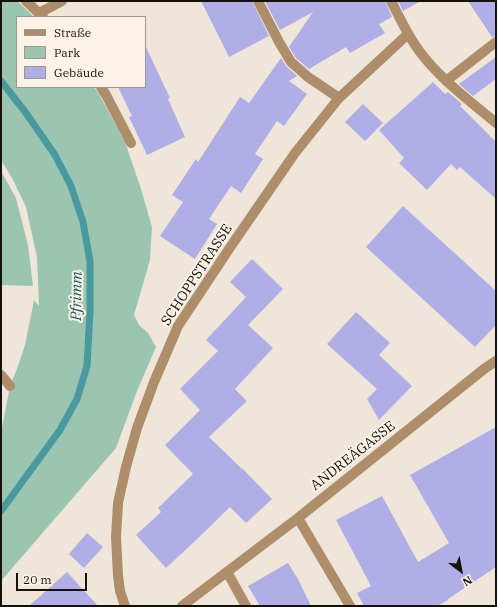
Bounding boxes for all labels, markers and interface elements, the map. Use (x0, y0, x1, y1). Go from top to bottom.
legend (16, 16, 146, 88)
text: Straße (54, 25, 91, 40)
text: Park (54, 45, 80, 60)
text: Gebäude (54, 65, 104, 80)
street label: SCHOPPSTRASSE (158, 221, 236, 329)
water label: Pfrimm (68, 271, 86, 321)
street label: ANDREÄGASSE (307, 418, 399, 494)
north arrow (441, 551, 481, 591)
scale bar (18, 565, 89, 591)
text: 20 m (23, 572, 52, 587)
text: N (460, 573, 475, 589)

